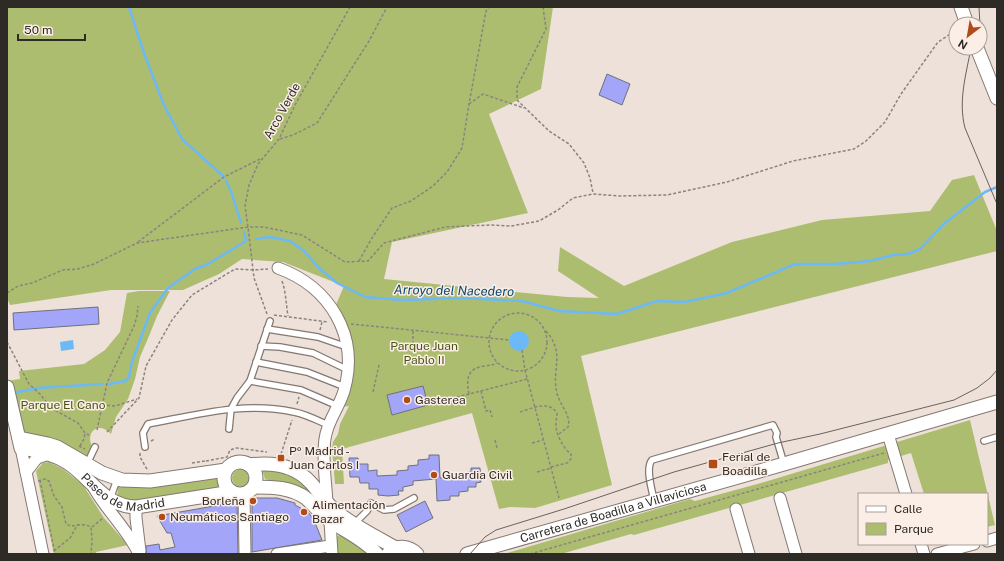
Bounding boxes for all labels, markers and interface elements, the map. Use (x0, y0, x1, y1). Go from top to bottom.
scale bar (18, 16, 85, 42)
north arrow (948, 16, 988, 56)
text: 50 m (24, 23, 52, 37)
text: N (956, 37, 970, 52)
street label: Arco Verde (261, 80, 303, 141)
water label: Arroyo del Nacedero (394, 282, 514, 299)
park label: Parque Juan Pablo II (390, 339, 458, 367)
place label: Gasterea (415, 393, 466, 407)
marker: Gasterea (402, 395, 412, 405)
park label: Parque El Cano (21, 398, 106, 412)
place label: Pº Madrid - Juan Carlos I (289, 444, 359, 472)
place label: Ferial de Boadilla (722, 450, 771, 478)
marker: Pº Madrid - Juan Carlos I (276, 453, 286, 463)
marker: Ferial de Boadilla (707, 458, 719, 470)
place label: Guardia Civil (442, 468, 513, 482)
street label: Paseo de Madrid (78, 470, 166, 514)
marker: Guardia Civil (429, 470, 439, 480)
street label: Carretera de Boadilla a Villaviciosa (518, 479, 708, 546)
legend (858, 493, 988, 545)
place label: Borleña (202, 494, 245, 508)
marker: Borleña (248, 496, 258, 506)
place label: Alimentación Bazar (312, 498, 385, 526)
text: Calle (894, 502, 923, 516)
marker: Alimentación Bazar (299, 507, 309, 517)
place label: Neumáticos Santiago (170, 510, 289, 524)
marker: Neumáticos Santiago (157, 512, 167, 522)
text: Parque (894, 522, 934, 536)

